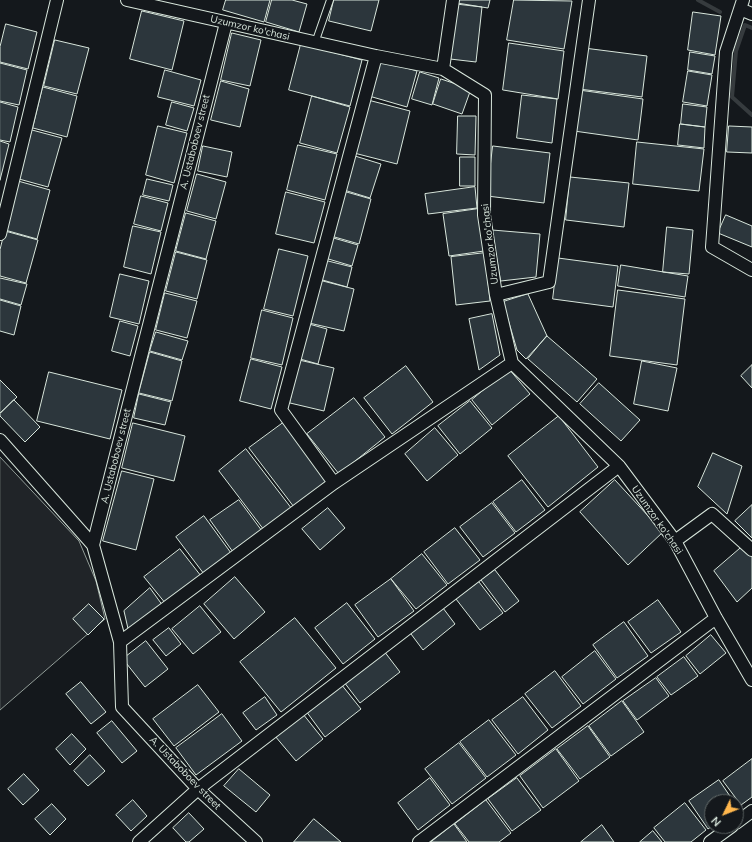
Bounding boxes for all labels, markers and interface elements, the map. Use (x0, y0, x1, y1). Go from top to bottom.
street label: Uzumzor ko'chasi (209, 13, 291, 43)
street label: A. Ustaboboev street (177, 93, 213, 191)
street label: Uzumzor ko'chasi (479, 203, 501, 285)
street label: A. Ustaboboev street (98, 407, 134, 505)
street label: Uzumzor ko'chasi (629, 483, 685, 557)
street label: A. Ustaboboev street (147, 734, 223, 812)
north arrow (704, 794, 744, 834)
text: N (708, 814, 724, 829)

